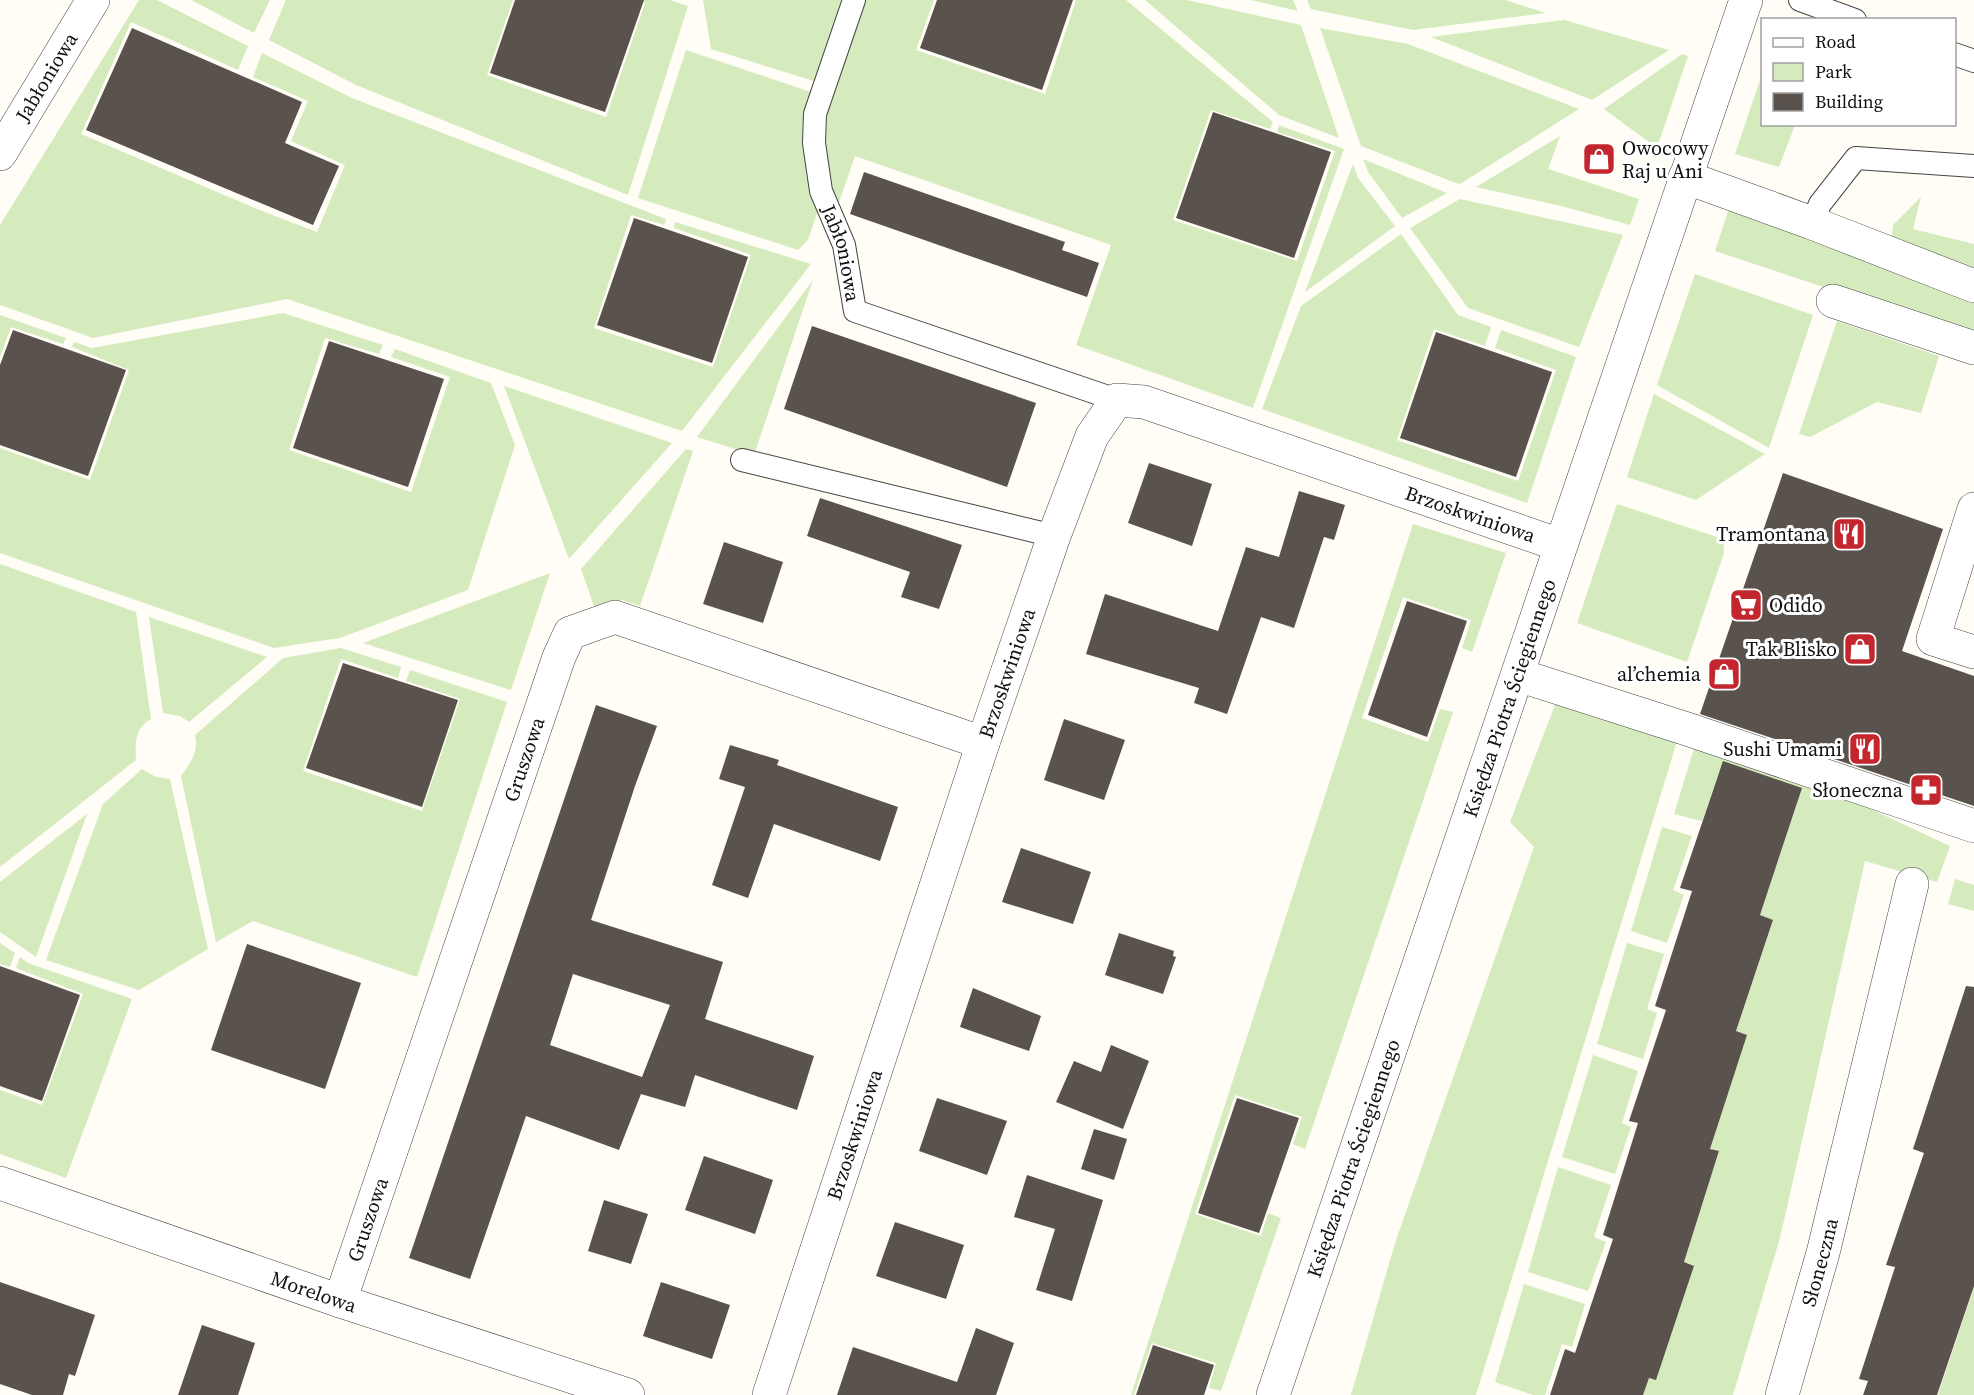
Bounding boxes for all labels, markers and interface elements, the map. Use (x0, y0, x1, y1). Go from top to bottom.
legend (1761, 18, 1956, 126)
street label: Jabłoniowa (8, 26, 85, 128)
text: Road (1815, 29, 1856, 54)
text: Park (1815, 59, 1852, 84)
text: Building (1815, 89, 1883, 114)
place label: Owocowy Raj u Ani (1622, 134, 1709, 185)
shop icon: Owocowy Raj u Ani (1581, 141, 1617, 177)
street label: Jabłoniowa (814, 199, 867, 304)
street label: Brzoskwiniowa (1401, 479, 1540, 550)
restaurant icon: Tramontana (1831, 516, 1867, 552)
place label: Tramontana (1716, 520, 1827, 548)
street label: Księdza Piotra Ściegiennego (1456, 575, 1563, 821)
supermarket icon: Odido (1728, 587, 1764, 623)
place label: Odido (1769, 591, 1823, 619)
street label: Brzoskwiniowa (972, 604, 1043, 742)
shop icon: Tak Blisko (1842, 631, 1878, 667)
place label: Tak Blisko (1746, 635, 1837, 663)
shop icon: al’chemia (1706, 656, 1742, 692)
place label: al’chemia (1617, 660, 1702, 688)
street label: Gruszowa (497, 713, 552, 805)
restaurant icon: Sushi Umami (1847, 731, 1883, 767)
place label: Sushi Umami (1723, 735, 1842, 763)
pharmacy icon: Słoneczna (1908, 772, 1944, 808)
place label: Słoneczna (1813, 776, 1904, 804)
street label: Księdza Piotra Ściegiennego (1300, 1035, 1407, 1281)
street label: Brzoskwiniowa (820, 1065, 889, 1204)
street label: Gruszowa (340, 1173, 395, 1266)
street label: Słoneczna (1794, 1214, 1845, 1310)
street label: Morelowa (267, 1264, 361, 1320)

